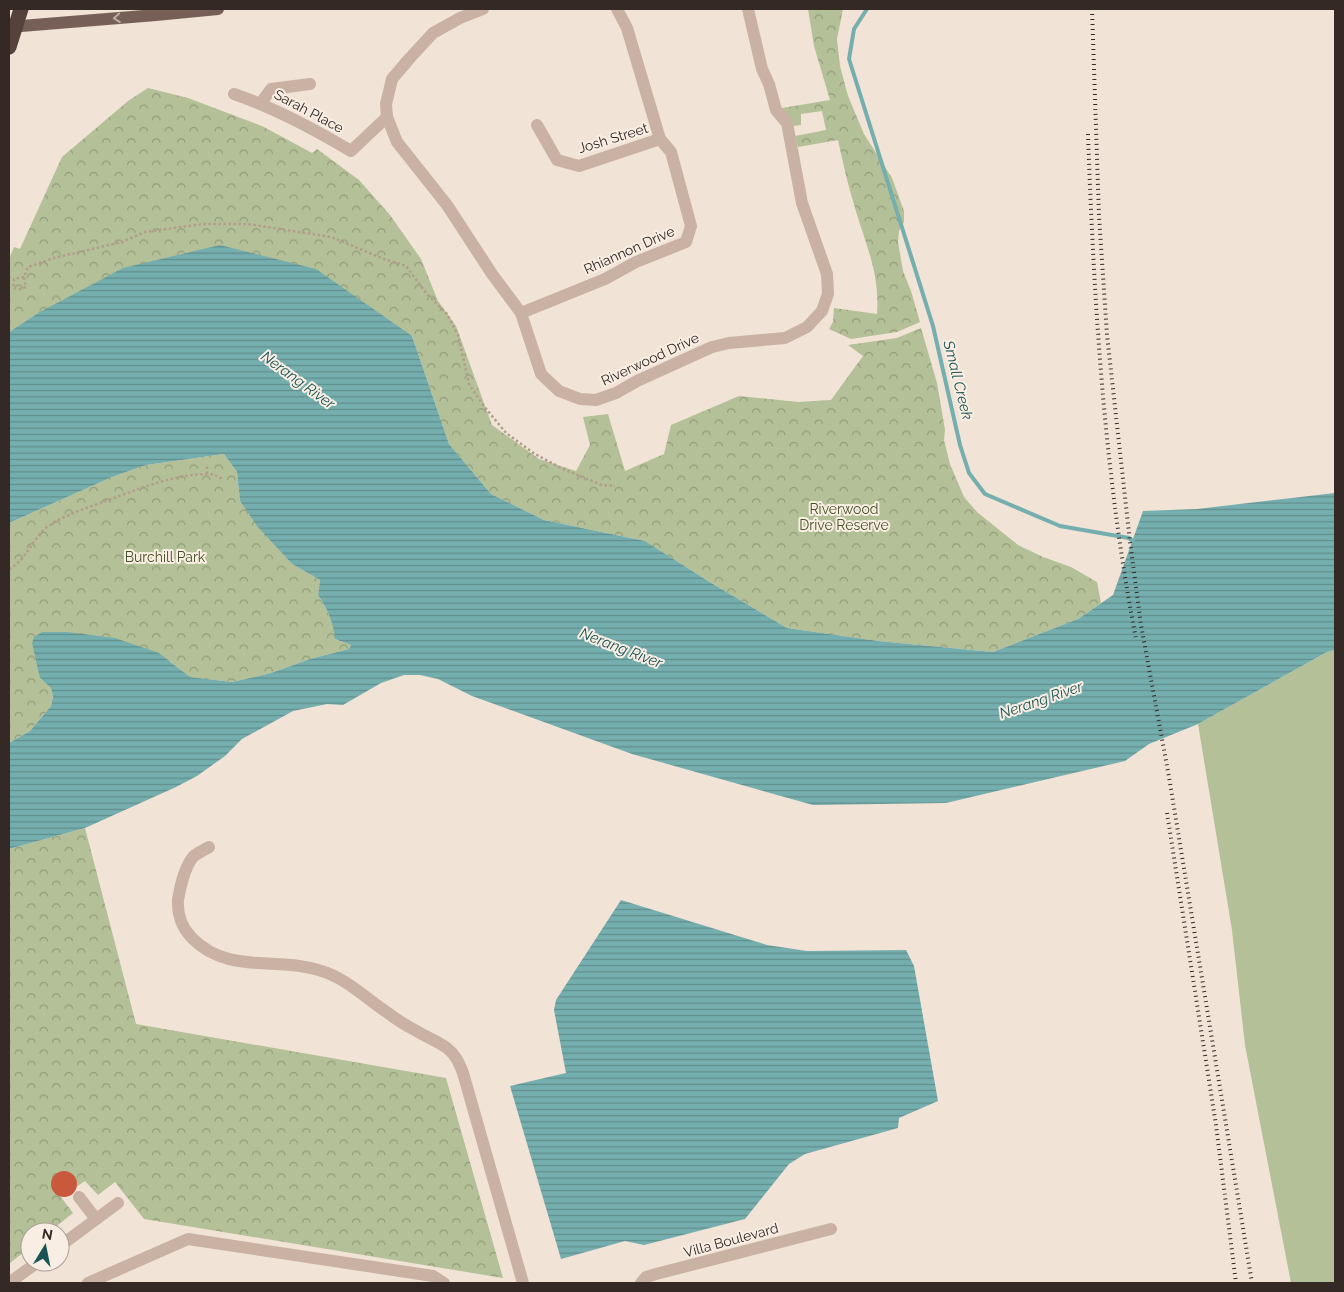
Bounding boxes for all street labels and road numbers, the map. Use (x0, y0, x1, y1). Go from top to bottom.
street label: Sarah Place (272, 86, 346, 136)
street label: Josh Street (576, 120, 650, 156)
street label: Rhiannon Drive (581, 223, 677, 277)
street label: Riverwood Drive (599, 329, 701, 389)
street label: Villa Boulevard (682, 1220, 780, 1260)

